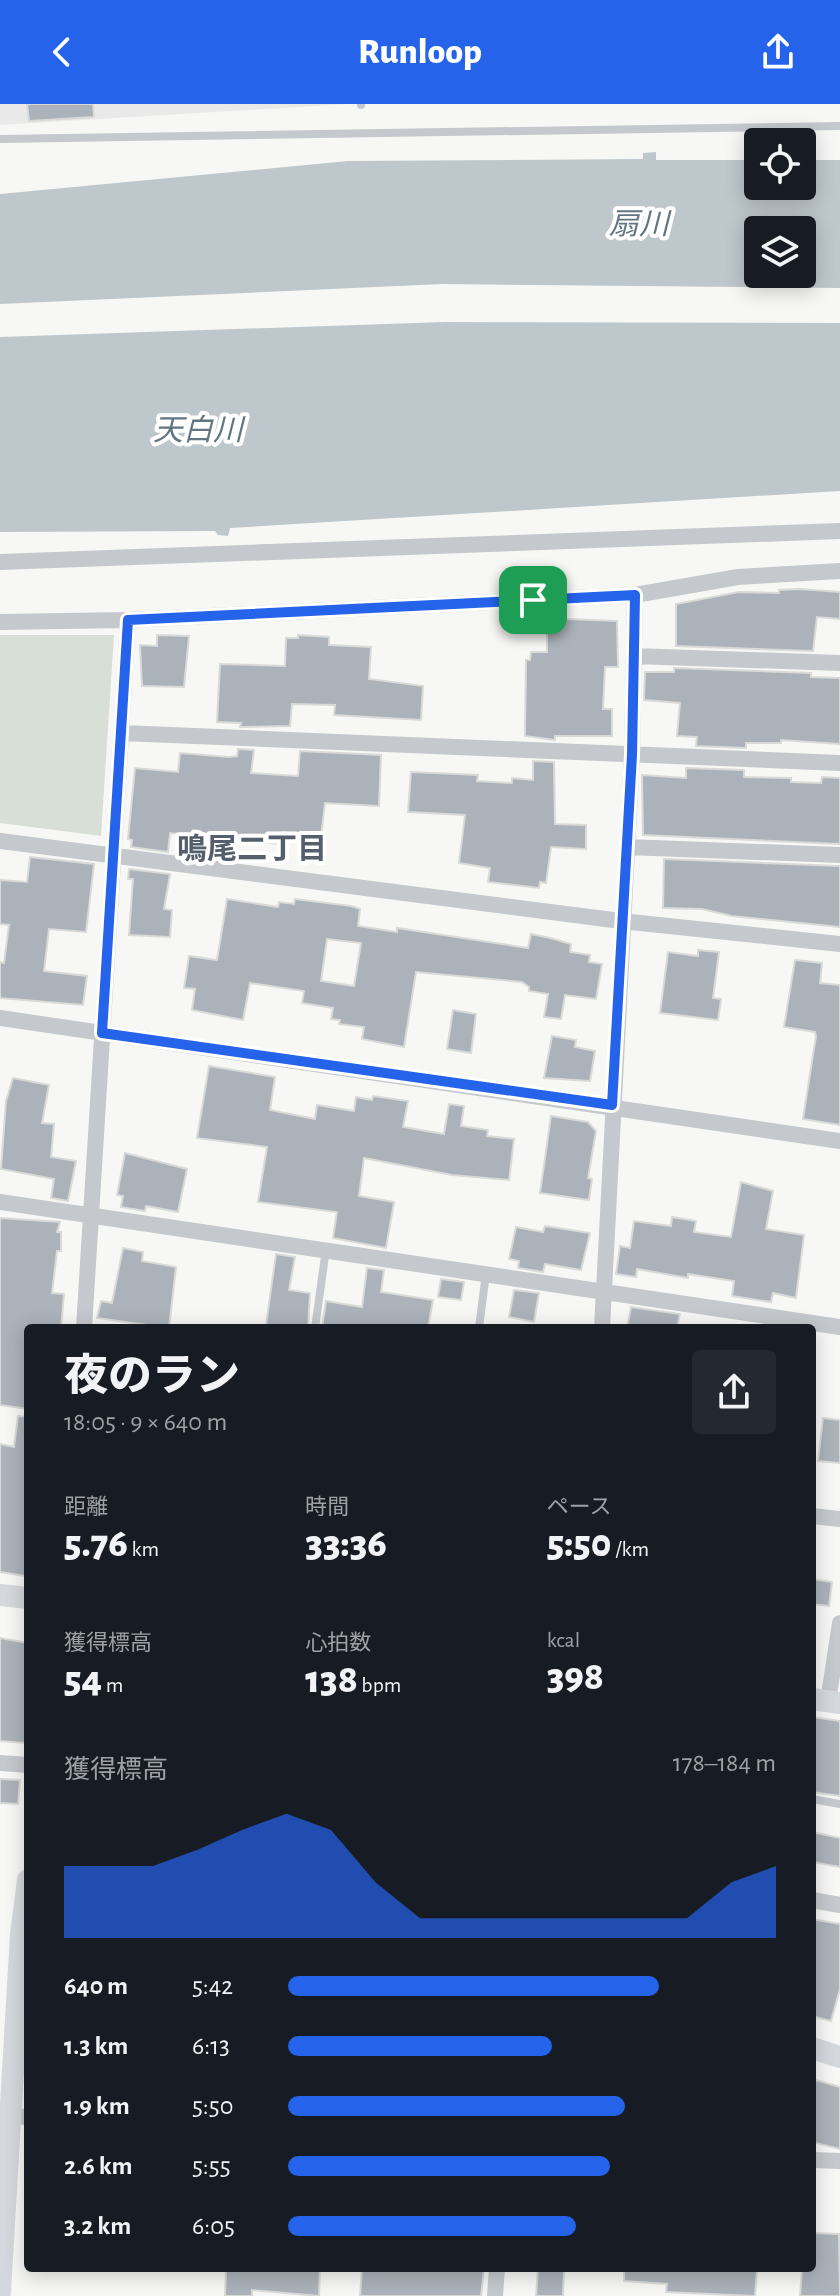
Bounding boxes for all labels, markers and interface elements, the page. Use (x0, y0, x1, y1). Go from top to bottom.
icon: back (40, 30, 84, 74)
icon: share (756, 30, 800, 74)
text: Runloop (358, 34, 482, 70)
map controls (744, 128, 816, 288)
button: locate (744, 128, 816, 200)
water label: 扇川 (609, 210, 672, 240)
button: layers (744, 216, 816, 288)
water label: 天白川 (153, 414, 246, 446)
pin (499, 566, 567, 634)
icon: arrive (511, 578, 555, 622)
district label: 鳴尾二丁目 (177, 833, 327, 865)
button: share (692, 1350, 776, 1434)
text: 夜のラン (64, 1355, 240, 1399)
text: 18:05 · 9 × 640 m (64, 1409, 227, 1435)
text: 距離 (64, 1496, 108, 1518)
text: 時間 (305, 1496, 349, 1518)
text: ペース (547, 1496, 612, 1518)
text: 5.76 (64, 1524, 128, 1564)
text: 33:36 (305, 1524, 387, 1564)
text: 5:50 (547, 1524, 612, 1564)
text: km (128, 1538, 159, 1560)
text: /km (612, 1538, 649, 1560)
text: kcal (547, 1629, 580, 1651)
text: 獲得標高 (64, 1632, 152, 1654)
text: 心拍数 (305, 1632, 371, 1654)
text: 398 (547, 1657, 604, 1697)
text: 54 (64, 1660, 102, 1700)
text: 138 (305, 1660, 358, 1700)
text: m (102, 1674, 123, 1696)
text: bpm (358, 1674, 401, 1696)
text: 178–184 m (673, 1750, 776, 1776)
text: 獲得標高 (64, 1757, 168, 1783)
text: 640 m (64, 1973, 128, 1999)
text: 5:42 (192, 1973, 233, 1999)
text: 1.3 km (64, 2033, 128, 2059)
text: 6:13 (192, 2033, 230, 2059)
text: 1.9 km (64, 2093, 130, 2119)
text: 5:50 (192, 2093, 233, 2119)
text: 2.6 km (64, 2153, 133, 2179)
text: 5:55 (192, 2153, 231, 2179)
text: 3.2 km (64, 2213, 131, 2239)
text: 6:05 (192, 2213, 235, 2239)

